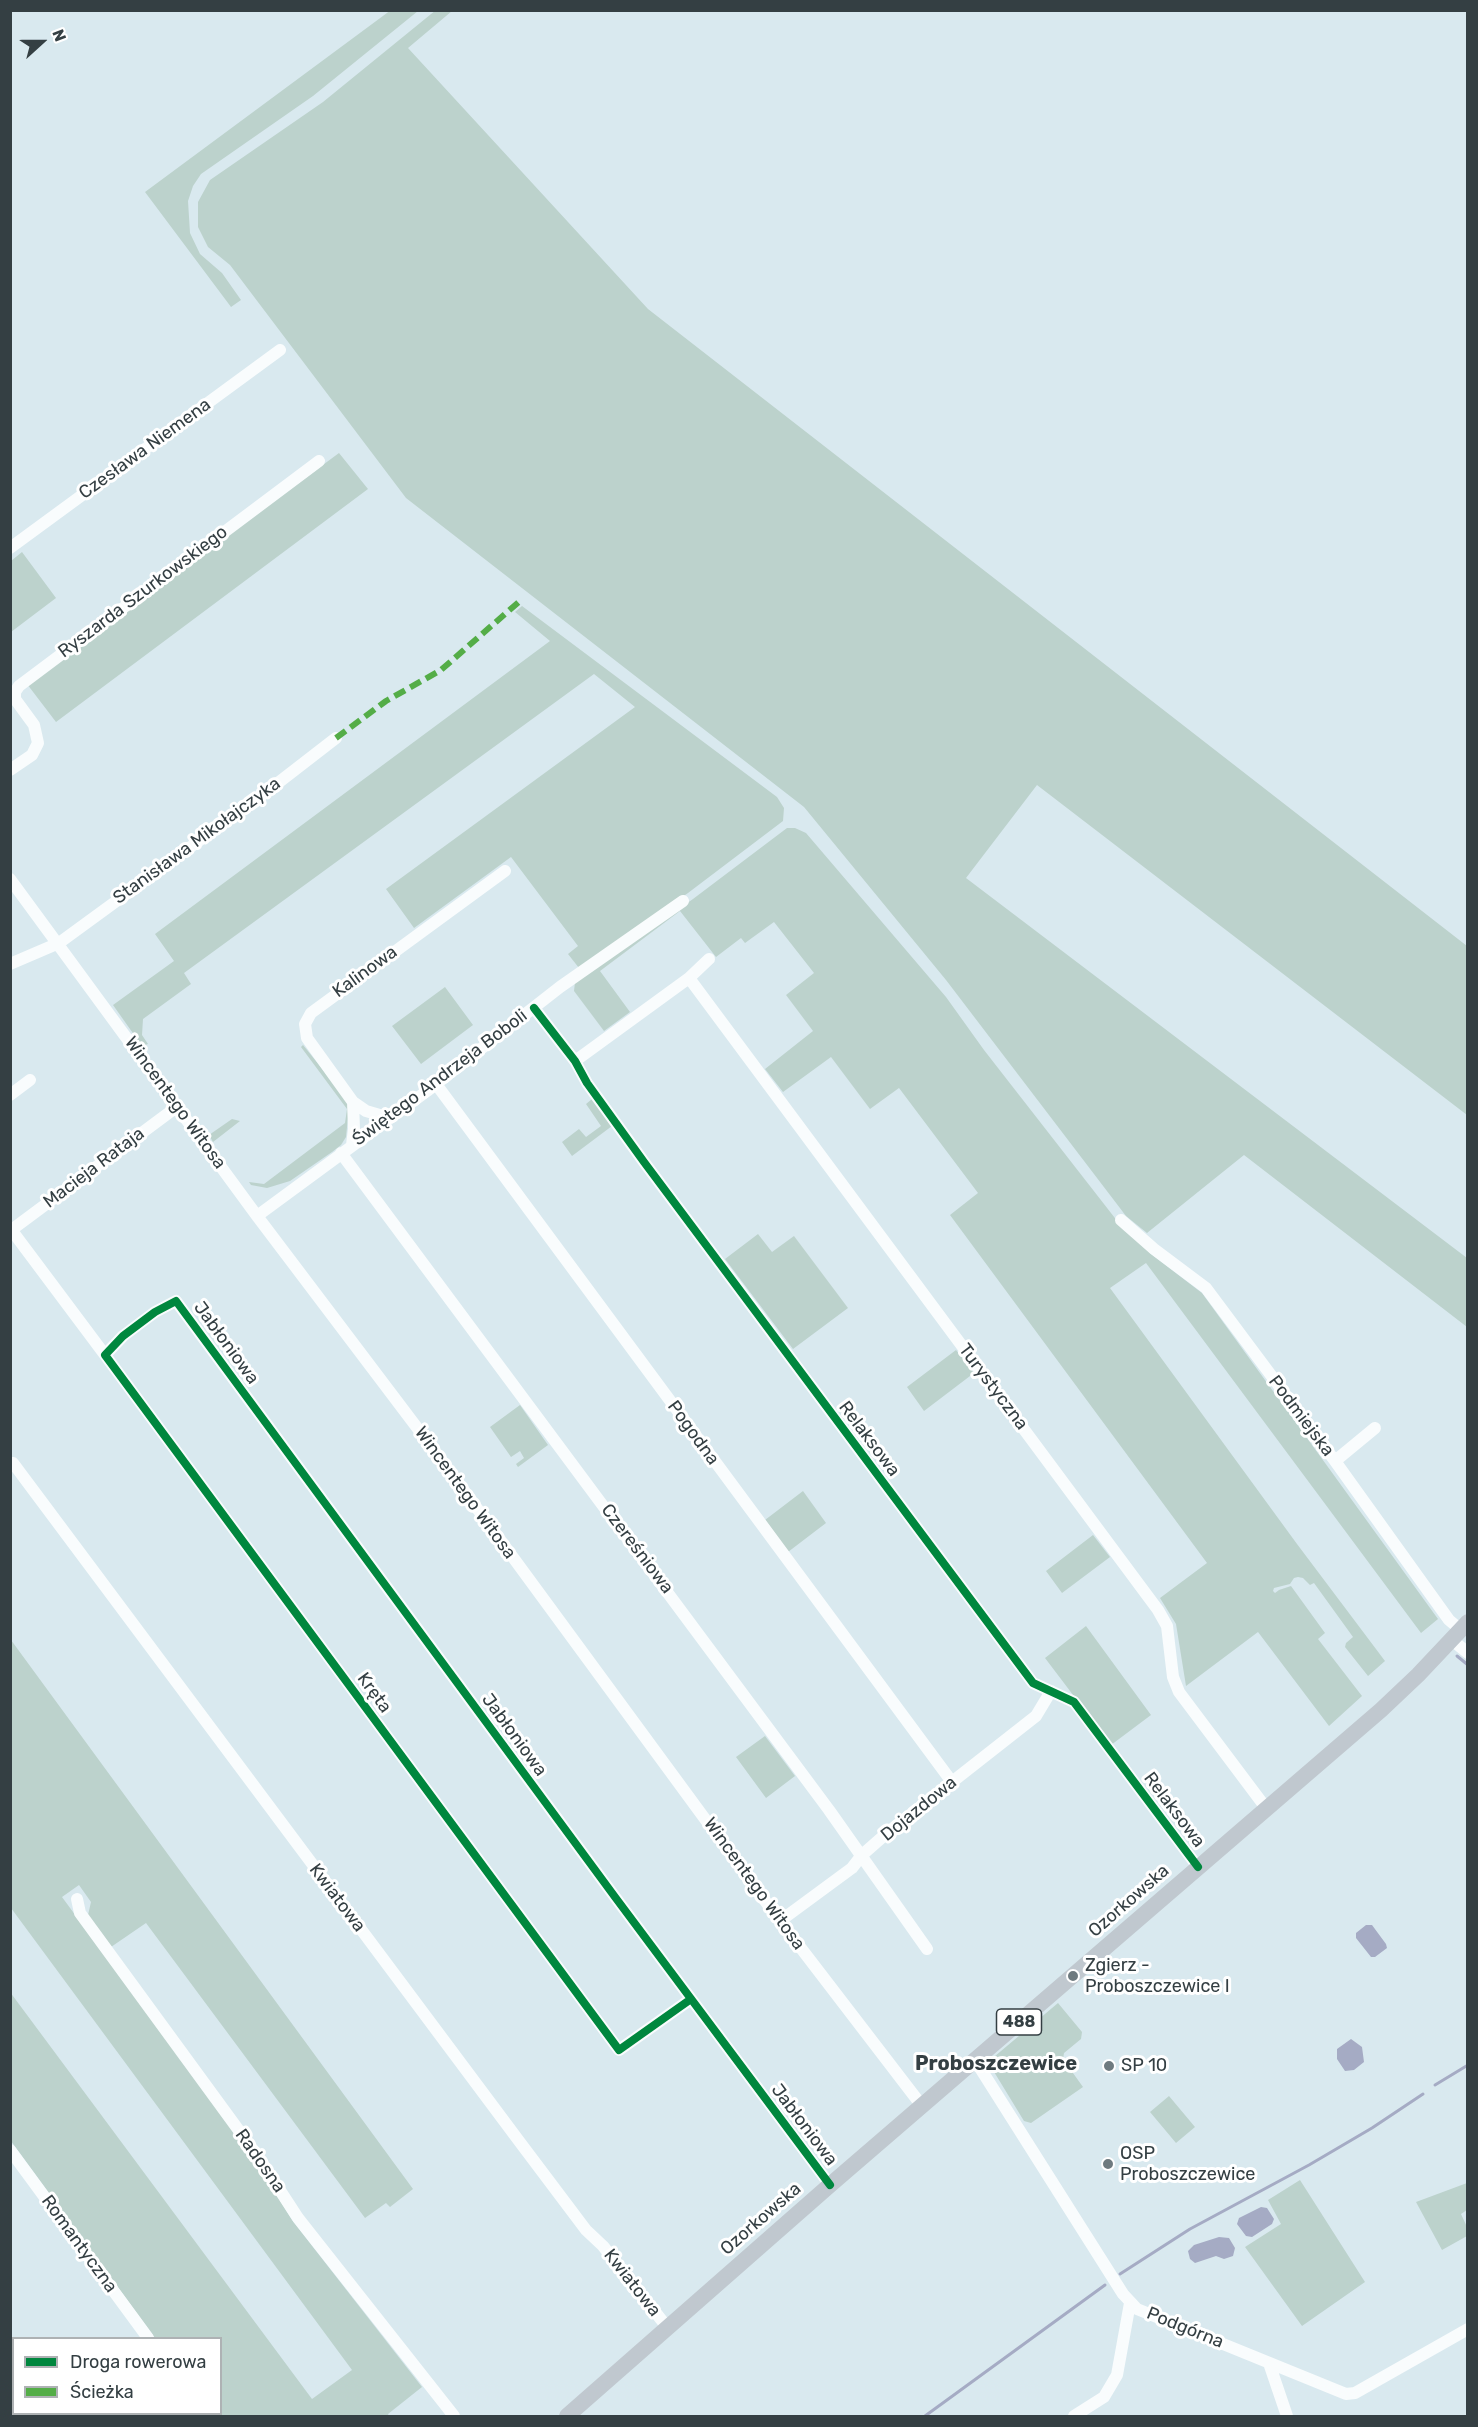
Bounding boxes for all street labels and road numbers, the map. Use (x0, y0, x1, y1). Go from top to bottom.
street label: Czesława Niemena (75, 394, 215, 504)
street label: Ryszarda Szurkowskiego (54, 521, 232, 663)
street label: Stanisława Mikołajczyka (109, 773, 285, 909)
street label: Kalinowa (329, 941, 401, 1003)
street label: Świętego Andrzeja Boboli (348, 1005, 532, 1151)
street label: Wincentego Witosa (120, 1033, 230, 1173)
street label: Macieja Rataja (39, 1123, 149, 1213)
street label: Jabłoniowa (189, 1298, 263, 1388)
street label: Turystyczna (954, 1340, 1032, 1434)
street label: Podmiejska (1264, 1371, 1338, 1461)
street label: Pogodna (662, 1397, 724, 1469)
street label: Relaksowa (834, 1397, 904, 1481)
street label: Wincentego Witosa (410, 1423, 520, 1563)
street label: Czereśniowa (596, 1500, 678, 1598)
street label: Kręta (352, 1669, 396, 1717)
street label: Jabłoniowa (477, 1690, 551, 1780)
street label: Relaksowa (1139, 1768, 1209, 1852)
street label: Dojazdowa (877, 1772, 961, 1846)
street label: Wincentego Witosa (699, 1814, 809, 1954)
street label: Kwiatowa (304, 1860, 370, 1936)
street label: Ozorkowska (1084, 1860, 1174, 1942)
road number: 488 (996, 2009, 1042, 2035)
street label: Jabłoniowa (766, 2080, 842, 2170)
street label: Radosna (230, 2125, 290, 2197)
street label: Ozorkowska (716, 2178, 806, 2260)
street label: Romantyczna (36, 2191, 122, 2297)
street label: Kwiatowa (599, 2245, 665, 2321)
street label: Podgórna (1143, 2303, 1227, 2353)

